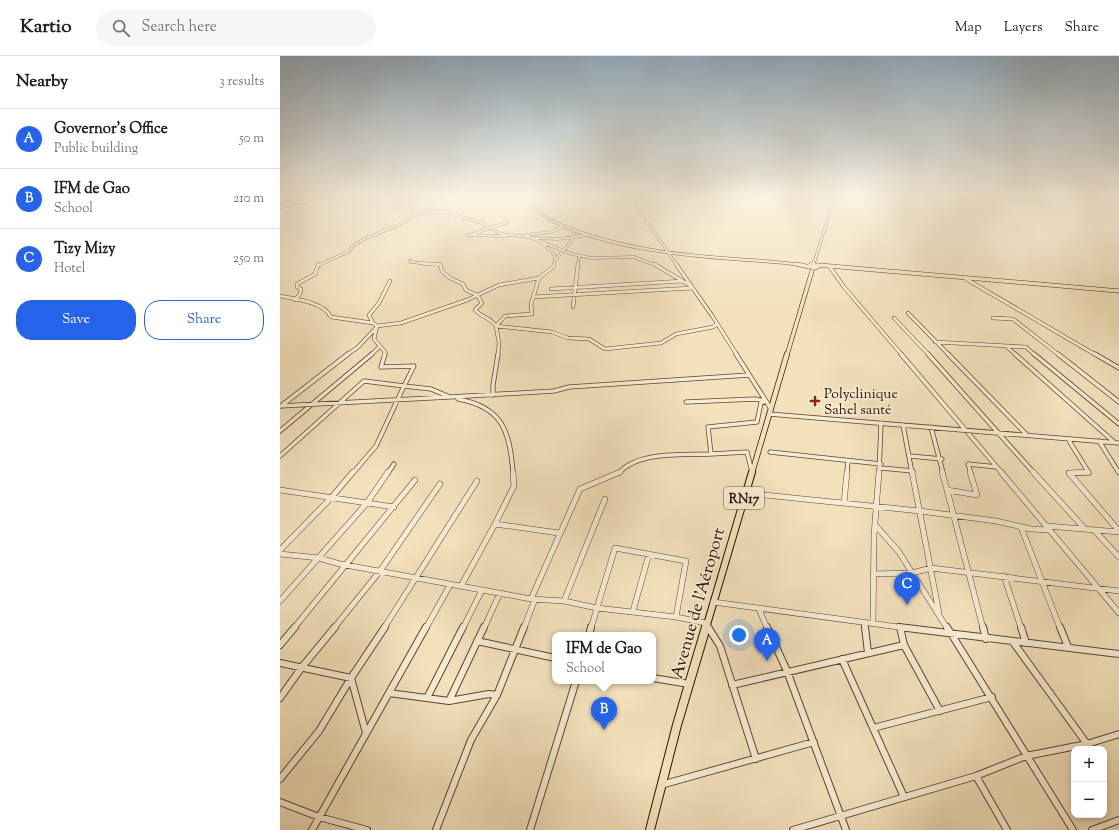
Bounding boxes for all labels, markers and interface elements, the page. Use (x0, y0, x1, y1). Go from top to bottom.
search box (96, 10, 376, 46)
text: Kartio (20, 14, 72, 41)
icon: search (110, 17, 132, 39)
text: Search here (142, 17, 217, 38)
text: Map (955, 18, 982, 38)
text: Layers (1004, 18, 1042, 38)
text: Share (1064, 18, 1099, 38)
text: Nearby (16, 70, 68, 94)
text: 3 results (219, 73, 264, 91)
text: Governor's Office (54, 119, 168, 140)
text: A (24, 130, 34, 148)
text: 50 m (239, 130, 264, 148)
text: Public building (54, 140, 138, 158)
text: IFM de Gao (54, 179, 130, 200)
text: B (25, 190, 33, 208)
text: 210 m (233, 190, 264, 208)
text: School (54, 200, 93, 218)
text: Tizy Mizy (54, 239, 116, 260)
text: C (24, 250, 34, 268)
text: 250 m (233, 250, 264, 268)
text: Hotel (54, 260, 85, 278)
button: Save (16, 300, 136, 340)
button: Share (144, 300, 264, 340)
place label: Polyclinique Sahel santé (824, 385, 898, 421)
marker: Polyclinique Sahel santé (809, 395, 821, 407)
road number: RN17 (724, 487, 764, 509)
street label: Avenue de l'Aéroport (666, 525, 732, 682)
pin: C (894, 572, 920, 605)
your location (729, 625, 749, 645)
pin: A (754, 628, 780, 661)
popup (552, 632, 656, 684)
text: IFM de Gao (566, 639, 642, 660)
text: School (566, 660, 605, 678)
pin: B (591, 697, 617, 730)
map controls (1071, 746, 1107, 818)
button: + (1071, 746, 1107, 782)
button: − (1071, 782, 1107, 818)

